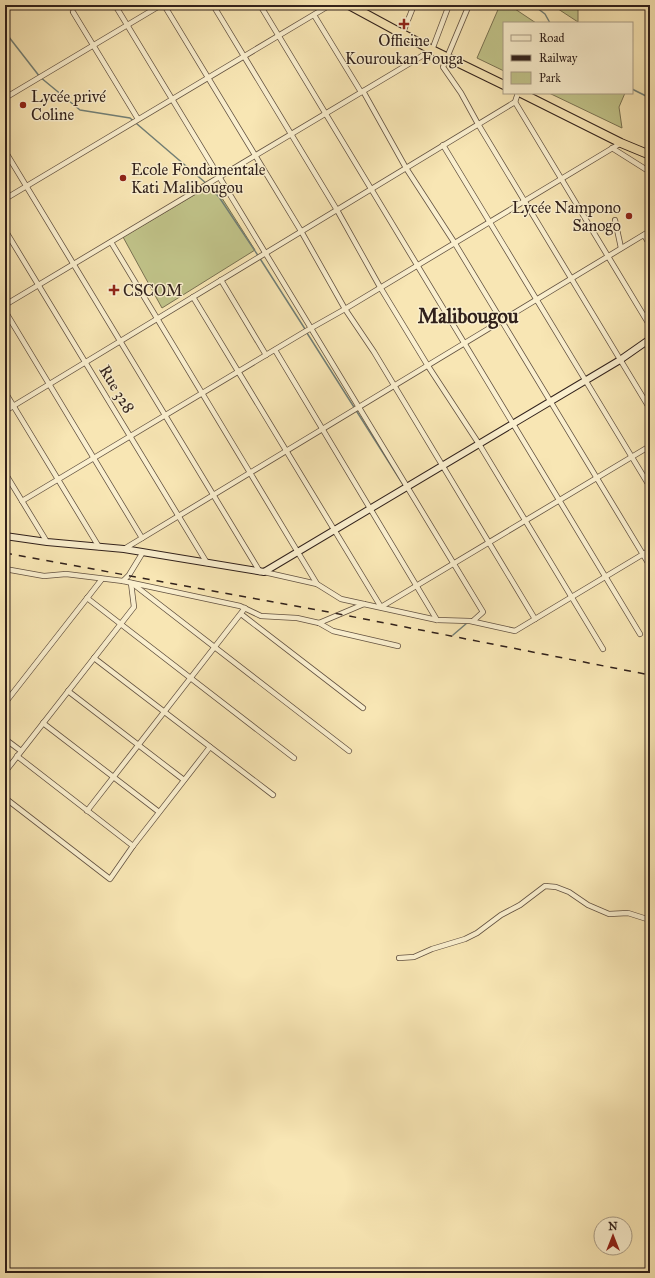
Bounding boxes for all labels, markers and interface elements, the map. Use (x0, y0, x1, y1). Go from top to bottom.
marker: Officine Kouroukan Fouga (399, 19, 409, 29)
legend (503, 22, 633, 94)
place label: Officine Kouroukan Fouga (345, 31, 463, 69)
text: Road (539, 31, 565, 45)
text: Railway (539, 51, 578, 65)
text: Park (539, 71, 561, 85)
place label: Lycée privé Coline (31, 87, 106, 124)
marker: Lycée privé Coline (18, 100, 28, 110)
place label: Ecole Fondamentale Kati Malibougou (131, 160, 266, 198)
marker: Ecole Fondamentale Kati Malibougou (118, 173, 128, 183)
place label: Lycée Nampono Sanogo (512, 198, 621, 236)
marker: Lycée Nampono Sanogo (624, 211, 634, 221)
place label: CSCOM (123, 281, 183, 300)
marker: CSCOM (108, 284, 120, 296)
district label: Malibougou (418, 304, 519, 329)
street label: Rue 328 (95, 362, 139, 416)
north arrow (593, 1216, 633, 1256)
text: N (608, 1220, 618, 1233)

